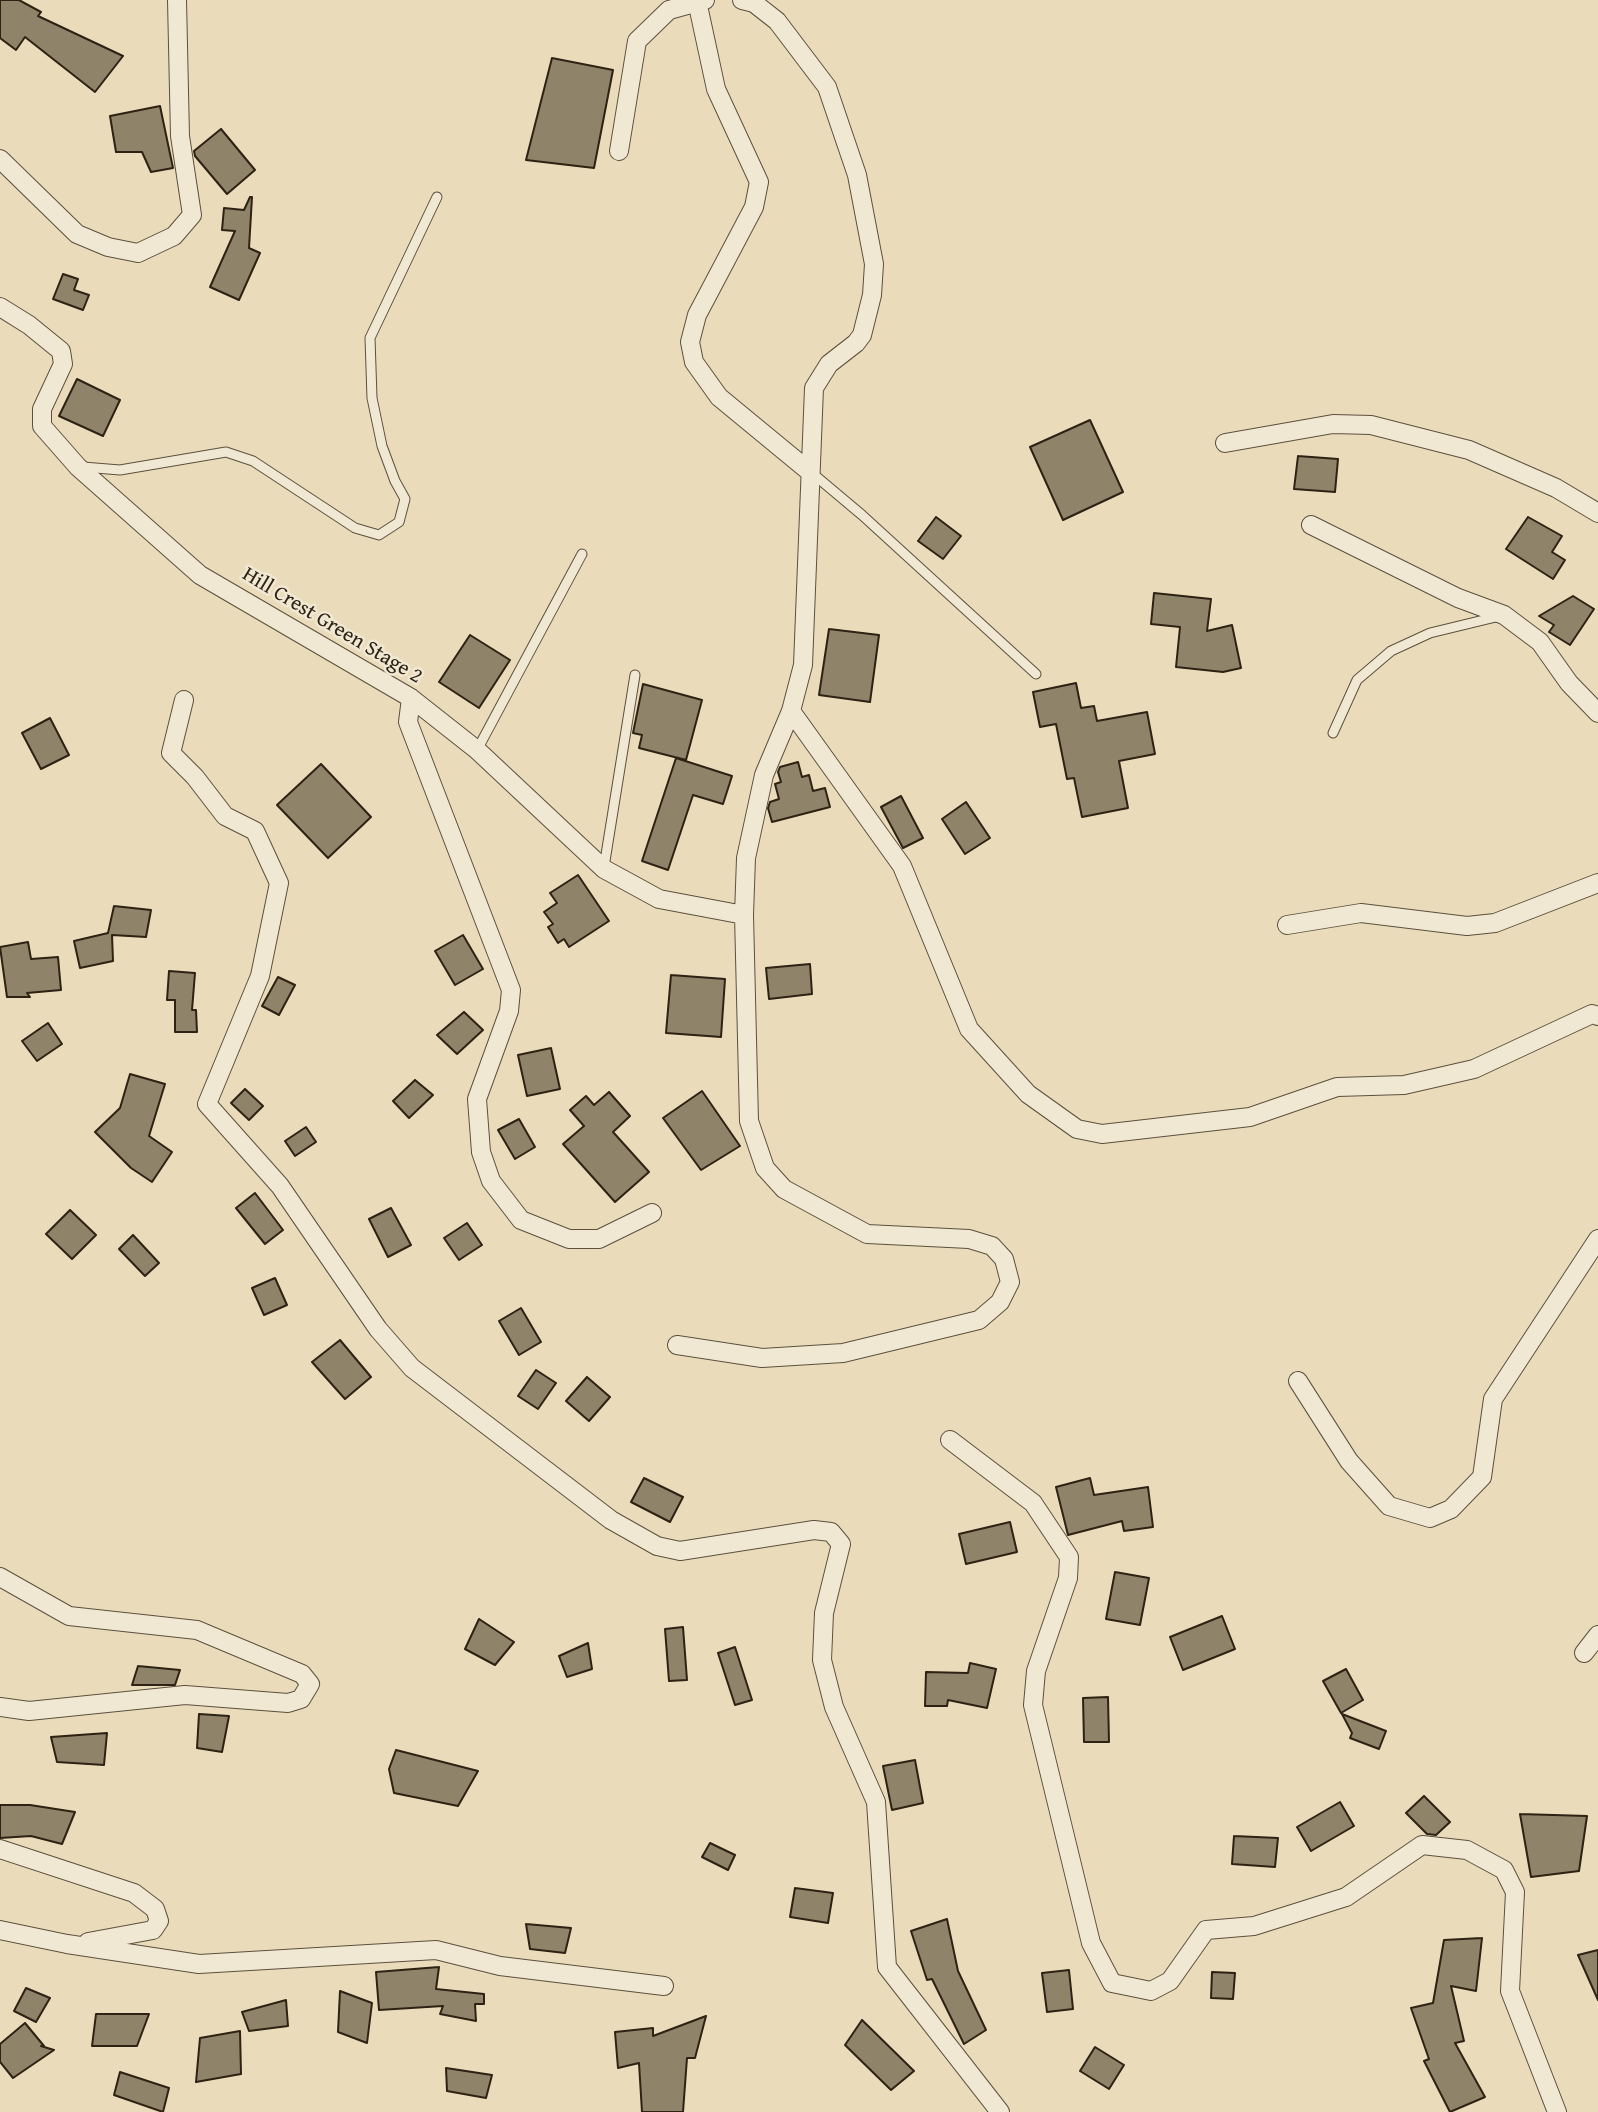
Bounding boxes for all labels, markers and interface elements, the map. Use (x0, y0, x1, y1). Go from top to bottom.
street label: Hill Crest Green Stage 2 (237, 562, 427, 690)

